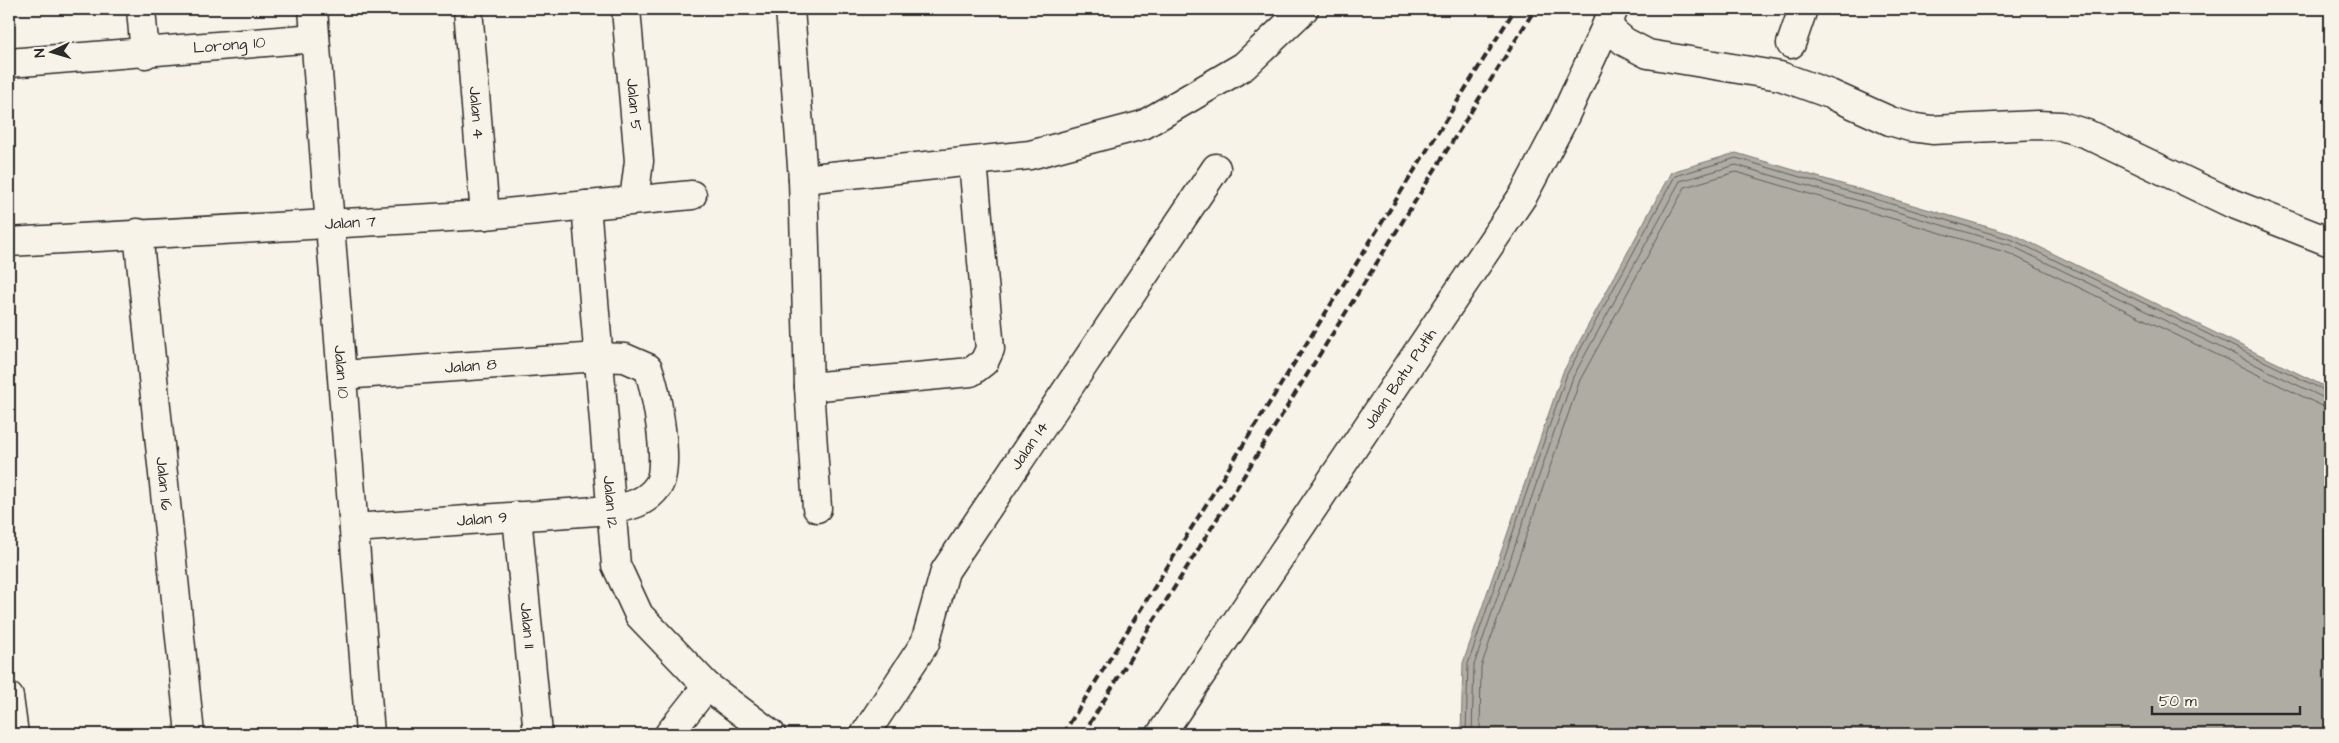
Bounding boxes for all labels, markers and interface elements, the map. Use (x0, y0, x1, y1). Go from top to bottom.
north arrow (28, 28, 78, 78)
street label: Lorong 10 (192, 31, 266, 59)
text: N (30, 48, 50, 58)
street label: Jalan 5 (621, 77, 647, 133)
street label: Jalan 4 (463, 86, 490, 140)
street label: Jalan 7 (324, 210, 377, 235)
street label: Jalan Batu Putih (1358, 324, 1442, 434)
street label: Jalan 10 (328, 344, 355, 400)
street label: Jalan 8 (444, 353, 497, 379)
street label: Jalan 14 (1005, 417, 1054, 474)
street label: Jalan 16 (150, 456, 178, 512)
street label: Jalan 12 (598, 475, 624, 529)
street label: Jalan 9 (456, 506, 508, 532)
street label: Jalan 11 (514, 602, 541, 649)
scale bar (2152, 683, 2299, 715)
text: 50 m (2159, 691, 2197, 712)

